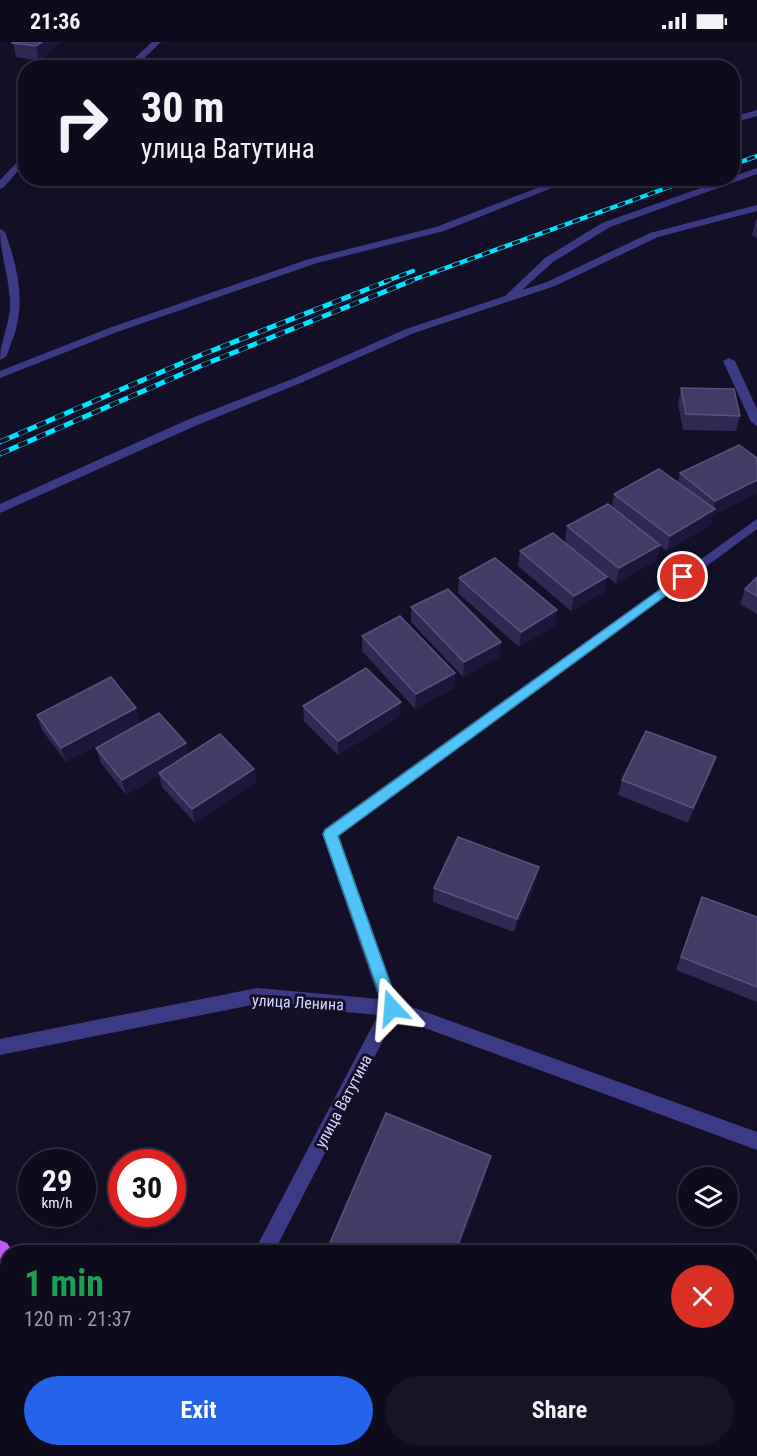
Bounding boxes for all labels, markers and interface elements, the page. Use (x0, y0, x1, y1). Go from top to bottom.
text: 21:36 (30, 9, 81, 34)
text: 30 m (141, 83, 224, 132)
icon: right (42, 84, 120, 162)
text: улица Ватутина (141, 133, 315, 165)
pin (657, 551, 708, 602)
icon: arrive (666, 560, 699, 593)
position arrow (360, 976, 424, 1040)
street label: улица Ленина (252, 991, 344, 1014)
street label: улица Ватутина (311, 1051, 376, 1151)
speed limit sign: 30 (108, 1149, 186, 1227)
text: 29 (42, 1163, 72, 1198)
map controls (678, 1167, 738, 1227)
button: layers (678, 1167, 738, 1227)
text: km/h (42, 1194, 72, 1212)
text: 1 min (24, 1263, 104, 1305)
button: close (671, 1265, 734, 1328)
text: 120 m · 21:37 (24, 1307, 131, 1331)
button: Exit (24, 1376, 373, 1445)
button: Share (385, 1376, 734, 1445)

